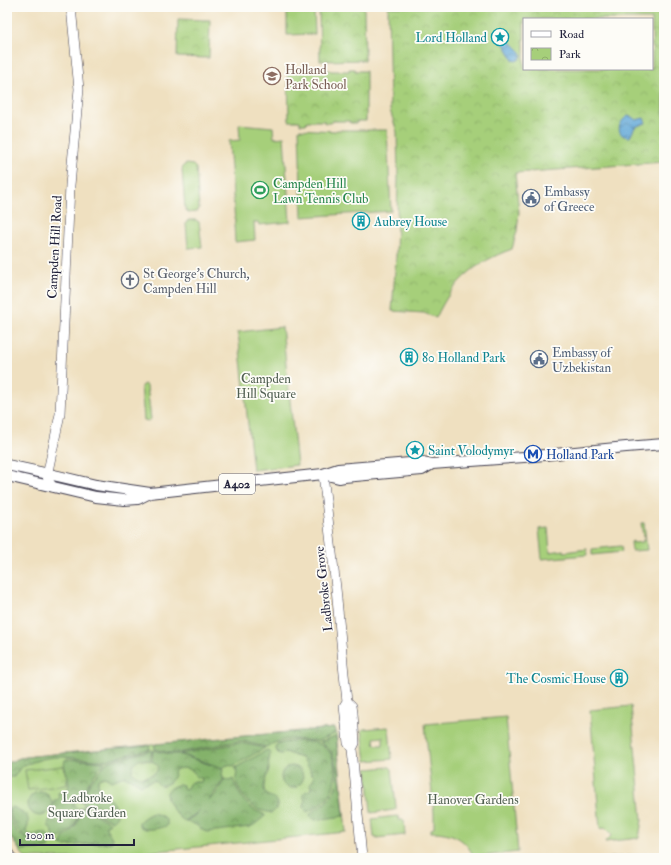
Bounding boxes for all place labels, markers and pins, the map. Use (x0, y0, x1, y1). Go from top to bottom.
place icon: Lord Holland (490, 27, 510, 47)
place label: Lord Holland (416, 30, 488, 46)
place label: Holland Park School (285, 62, 347, 93)
school or university icon: Holland Park School (262, 66, 282, 86)
place label: Campden Hill Lawn Tennis Club (273, 176, 368, 207)
sports icon: Campden Hill Lawn Tennis Club (250, 180, 270, 200)
place label: Embassy of Greece (544, 184, 595, 215)
public building icon: Embassy of Greece (521, 188, 541, 208)
building icon: Aubrey House (351, 211, 371, 231)
place label: Aubrey House (373, 214, 448, 231)
place label: St George's Church, Campden Hill (143, 266, 250, 298)
church icon: St George's Church, Campden Hill (120, 270, 140, 290)
place label: Embassy of Uzbekistan (552, 345, 613, 376)
building icon: 80 Holland Park (399, 347, 419, 367)
public building icon: Embassy of Uzbekistan (529, 349, 549, 369)
place label: 80 Holland Park (422, 350, 506, 366)
place icon: Saint Volodymyr (405, 440, 425, 460)
place label: Saint Volodymyr (428, 443, 514, 460)
metro station icon: Holland Park (523, 444, 543, 464)
place label: Holland Park (546, 447, 615, 463)
building icon: The Cosmic House (609, 668, 629, 688)
place label: The Cosmic House (506, 671, 607, 687)

